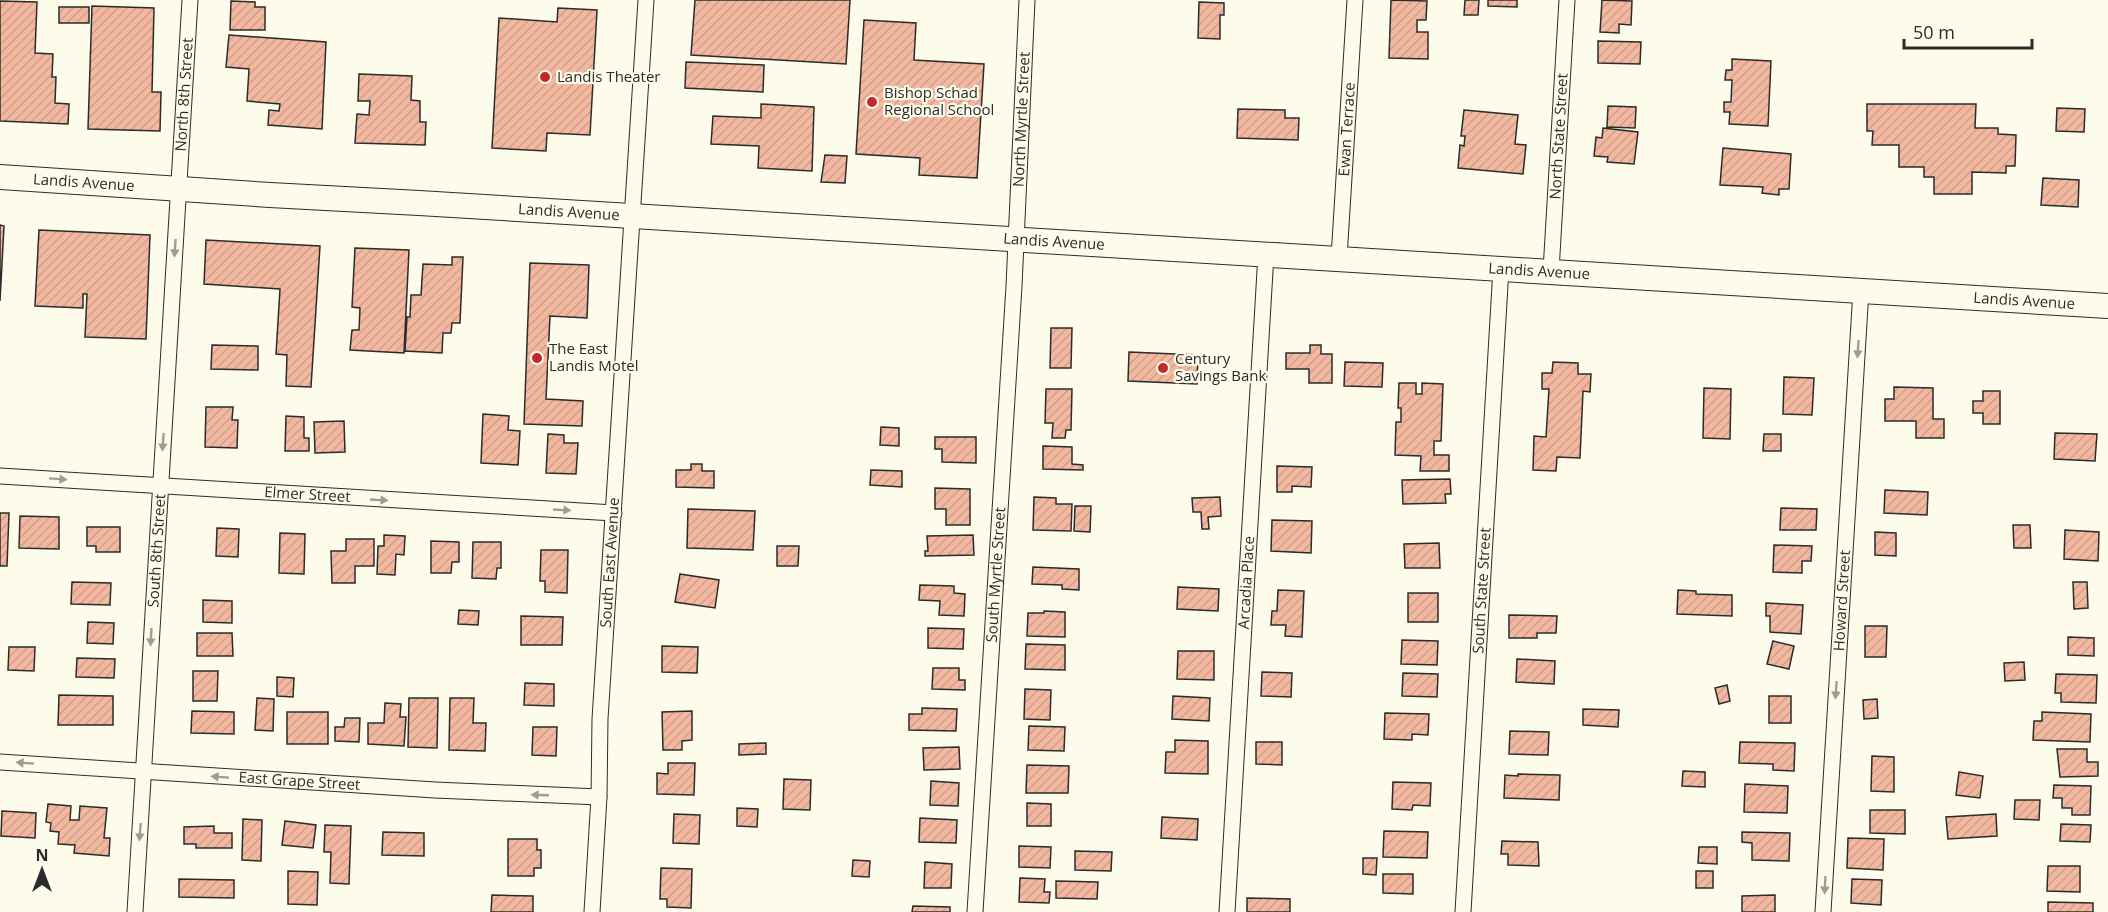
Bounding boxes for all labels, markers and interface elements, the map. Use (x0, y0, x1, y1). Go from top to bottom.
scale bar (1904, 12, 2032, 50)
text: 50 m (1913, 20, 1955, 44)
street label: North 8th Street (170, 37, 197, 152)
street label: North Myrtle Street (1008, 51, 1034, 188)
place label: Landis Theater (557, 66, 661, 86)
marker: Landis Theater (538, 70, 552, 84)
street label: North State Street (1544, 72, 1572, 200)
street label: Ewan Terrace (1333, 81, 1359, 177)
place label: Bishop Schad Regional School (884, 82, 994, 119)
marker: Bishop Schad Regional School (865, 95, 879, 109)
street label: Landis Avenue (32, 168, 135, 195)
street label: Landis Avenue (518, 198, 620, 224)
street label: Landis Avenue (1003, 228, 1105, 254)
one-way arrow (171, 238, 180, 257)
street label: Landis Avenue (1488, 257, 1591, 283)
street label: Landis Avenue (1973, 287, 2076, 313)
place label: The East Landis Motel (549, 338, 638, 375)
one-way arrow (1853, 339, 1862, 358)
place label: Century Savings Bank (1175, 348, 1266, 385)
marker: The East Landis Motel (530, 351, 544, 365)
marker: Century Savings Bank (1156, 361, 1170, 375)
one-way arrow (158, 433, 167, 452)
one-way arrow (49, 474, 68, 484)
street label: Elmer Street (264, 481, 351, 506)
street label: South 8th Street (142, 493, 169, 608)
one-way arrow (369, 495, 388, 504)
street label: South East Avenue (595, 497, 623, 628)
one-way arrow (553, 506, 572, 515)
street label: South Myrtle Street (981, 506, 1009, 643)
street label: South State Street (1467, 527, 1495, 654)
street label: Arcadia Place (1233, 535, 1258, 630)
street label: Howard Street (1828, 549, 1854, 652)
one-way arrow (147, 628, 156, 647)
one-way arrow (1832, 681, 1841, 700)
one-way arrow (16, 759, 35, 768)
street label: East Grape Street (238, 766, 361, 794)
one-way arrow (210, 773, 229, 782)
one-way arrow (531, 790, 550, 799)
one-way arrow (135, 822, 145, 841)
north arrow (12, 840, 72, 900)
text: N (35, 844, 49, 866)
one-way arrow (1820, 875, 1829, 894)

